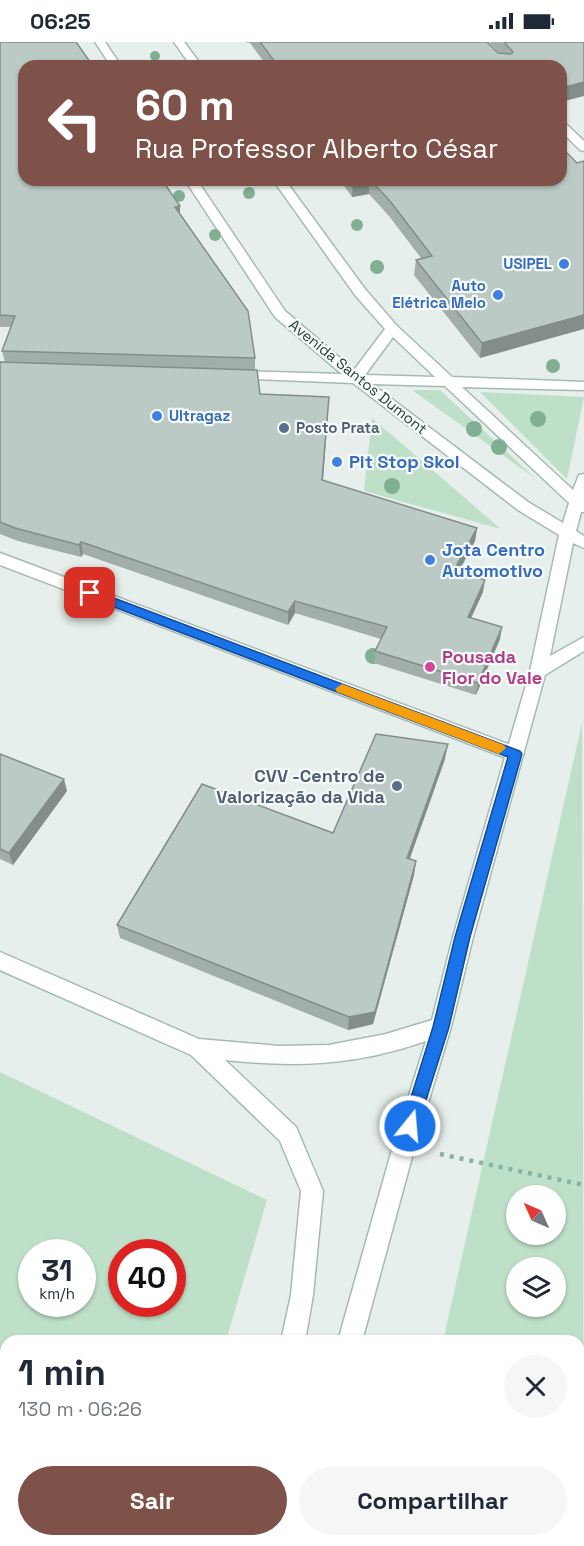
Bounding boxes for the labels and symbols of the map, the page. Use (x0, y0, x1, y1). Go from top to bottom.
place label: USIPEL (503, 254, 552, 273)
marker: USIPEL (557, 257, 571, 271)
place label: Auto Elétrica Melo (392, 276, 486, 312)
marker: Auto Elétrica Melo (491, 288, 505, 302)
street label: Avenida Santos Dumont (285, 315, 431, 438)
place label: Ultragaz (169, 406, 230, 425)
marker: Ultragaz (150, 409, 164, 423)
place label: Posto Prata (296, 418, 380, 437)
marker: Posto Prata (277, 421, 291, 435)
place label: Pit Stop Skol (349, 450, 460, 473)
marker: Pit Stop Skol (330, 455, 344, 469)
place label: Jota Centro Automotivo (442, 538, 545, 582)
marker: Jota Centro Automotivo (423, 553, 437, 567)
pin (64, 567, 115, 618)
place label: Pousada Flor do Vale (442, 645, 542, 689)
marker: Pousada Flor do Vale (423, 660, 437, 674)
place label: CVV -Centro de Valorização da Vida (216, 764, 386, 808)
marker: CVV -Centro de Valorização da Vida (390, 779, 404, 793)
position arrow (378, 1094, 442, 1158)
north arrow (506, 1185, 566, 1245)
speed limit sign: 40 (108, 1239, 186, 1317)

